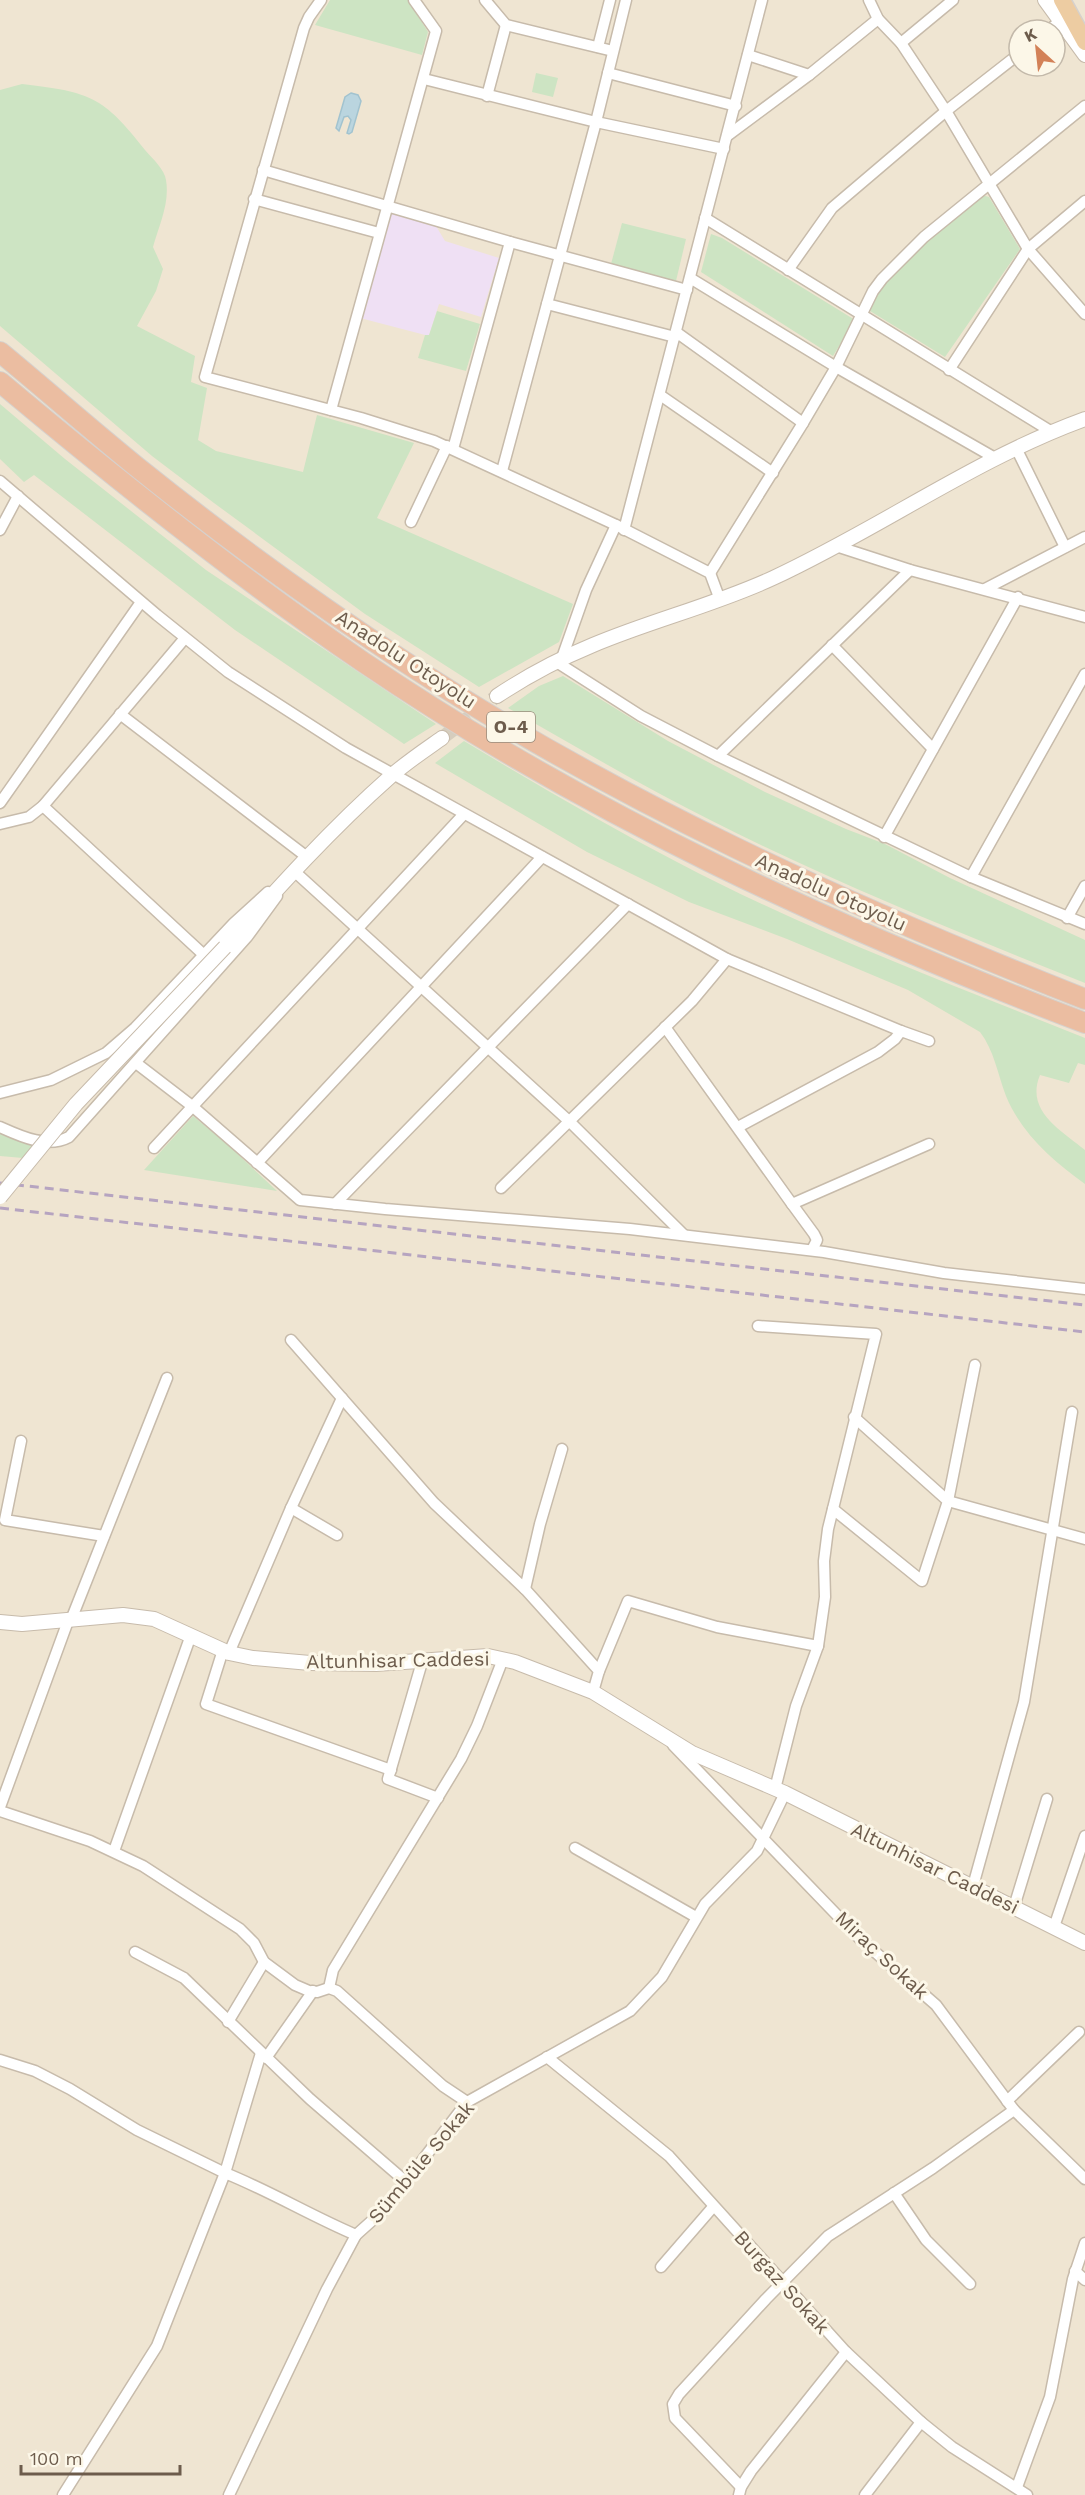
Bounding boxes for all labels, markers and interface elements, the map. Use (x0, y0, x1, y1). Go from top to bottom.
north arrow (1007, 18, 1067, 78)
text: K (1021, 24, 1040, 46)
street label: Anadolu Otoyolu (331, 605, 481, 713)
road number: O-4 (487, 712, 535, 742)
street label: Anadolu Otoyolu (752, 848, 910, 936)
street label: Altunhisar Caddesi (306, 1646, 490, 1674)
street label: Altunhisar Caddesi (847, 1817, 1023, 1919)
street label: Miraç Sokak (831, 1906, 933, 2004)
street label: Sümbüle Sokak (363, 2096, 479, 2228)
street label: Burgaz Sokak (729, 2225, 835, 2339)
scale bar (21, 2438, 180, 2476)
text: 100 m (30, 2448, 83, 2469)

